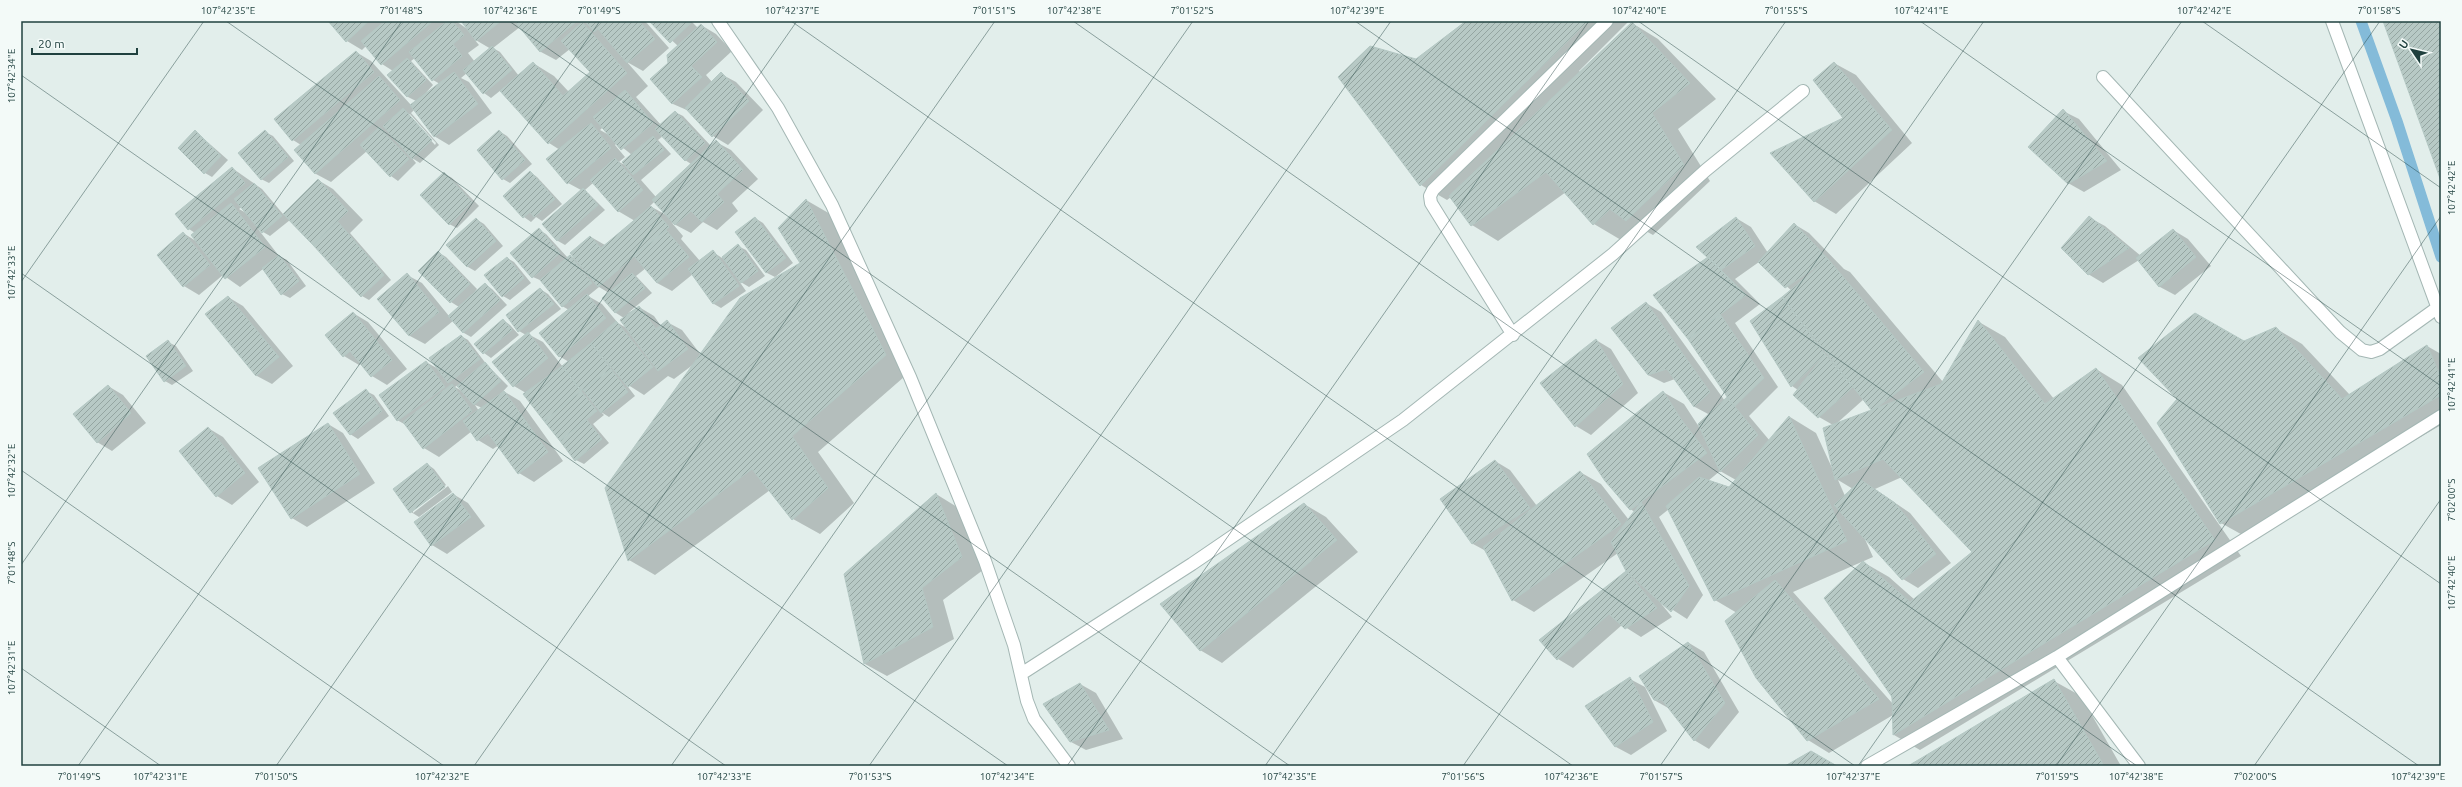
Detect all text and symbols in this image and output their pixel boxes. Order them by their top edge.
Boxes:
text: 107°42'35"E [201,5,256,16]
text: 7°01'48"S [379,5,423,16]
text: 107°42'36"E [483,5,538,16]
text: 7°01'49"S [577,5,621,16]
text: 107°42'37"E [765,5,820,16]
text: 7°01'51"S [972,5,1016,16]
text: 107°42'38"E [1047,5,1102,16]
text: 7°01'52"S [1170,5,1214,16]
text: 107°42'39"E [1330,5,1385,16]
text: 107°42'40"E [1612,5,1667,16]
text: 7°01'55"S [1764,5,1808,16]
text: 107°42'41"E [1894,5,1949,16]
text: 107°42'42"E [2177,5,2232,16]
text: 7°01'58"S [2357,5,2401,16]
scale bar [32,30,137,56]
north arrow [2392,30,2432,70]
text: 20 m [38,37,65,50]
text: U [2397,38,2411,51]
text: 107°42'34"E [6,48,17,103]
text: 107°42'42"E [2446,160,2457,215]
text: 107°42'33"E [6,245,17,300]
text: 107°42'41"E [2446,357,2457,412]
text: 107°42'32"E [6,443,17,498]
text: 7°02'00"S [2446,478,2457,522]
text: 7°01'48"S [6,541,17,585]
text: 107°42'40"E [2446,555,2457,610]
text: 107°42'31"E [6,640,17,695]
text: 7°01'49"S [57,771,101,782]
text: 107°42'31"E [133,771,188,782]
text: 7°01'50"S [254,771,298,782]
text: 107°42'32"E [415,771,470,782]
text: 107°42'33"E [697,771,752,782]
text: 7°01'53"S [848,771,892,782]
text: 107°42'34"E [980,771,1035,782]
text: 107°42'35"E [1262,771,1317,782]
text: 7°01'56"S [1441,771,1485,782]
text: 107°42'36"E [1544,771,1599,782]
text: 7°01'57"S [1639,771,1683,782]
text: 107°42'37"E [1826,771,1881,782]
text: 7°01'59"S [2035,771,2079,782]
text: 107°42'38"E [2109,771,2164,782]
text: 7°02'00"S [2233,771,2277,782]
text: 107°42'39"E [2391,771,2446,782]

